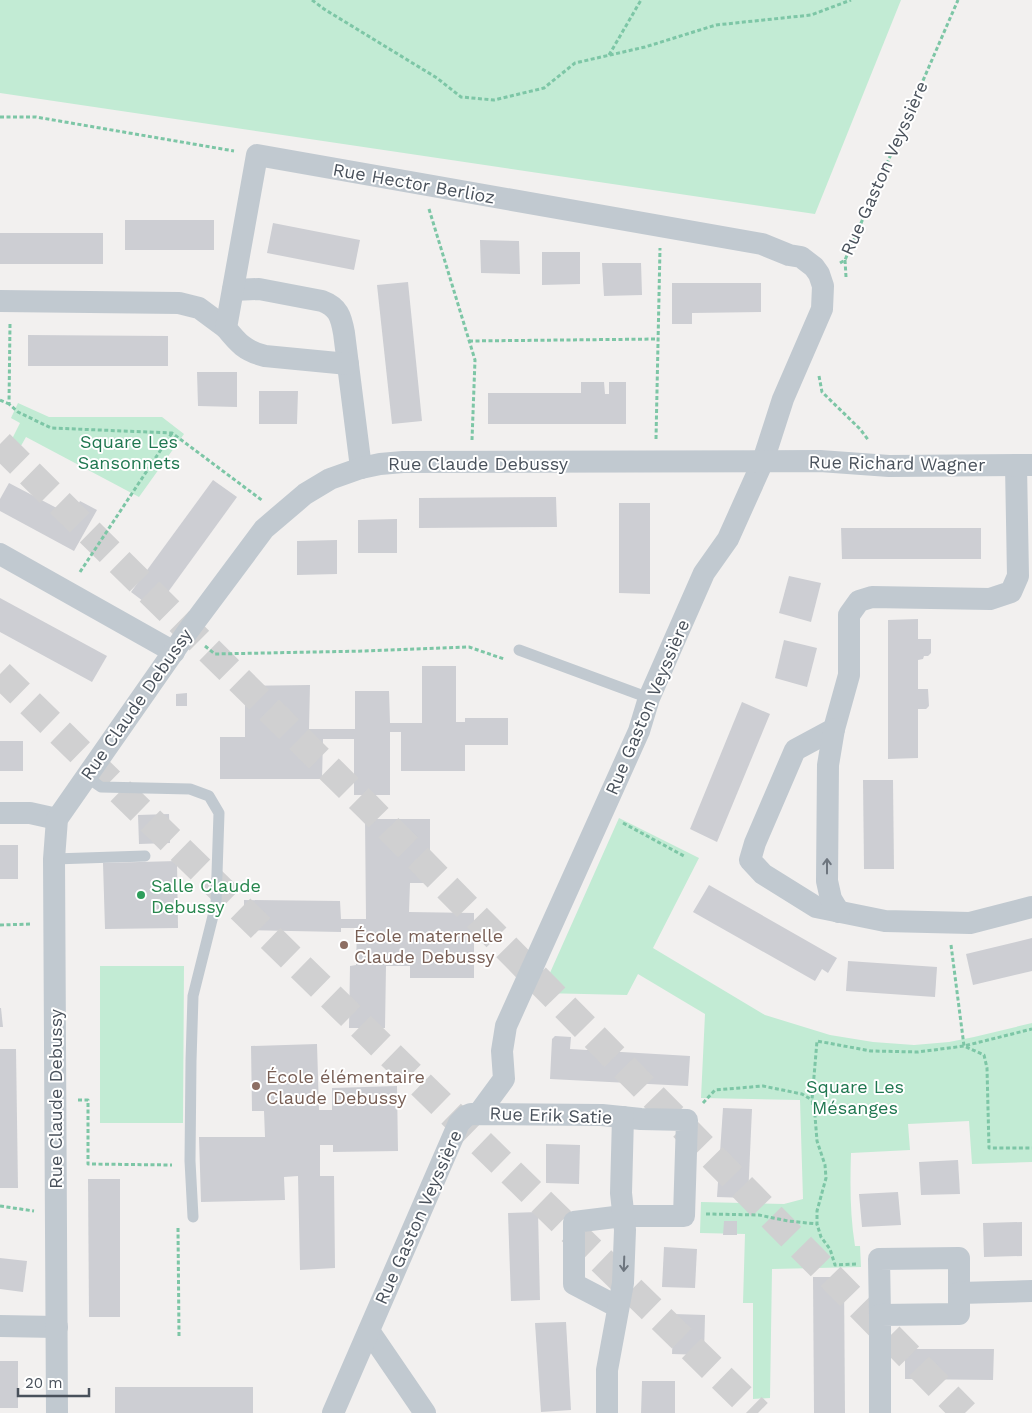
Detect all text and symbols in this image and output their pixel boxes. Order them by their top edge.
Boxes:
street label: Rue Gaston Veyssière [836,78,932,258]
street label: Rue Hector Berlioz [331,158,497,208]
park label: Square Les Sansonnets [78,431,180,473]
street label: Rue Richard Wagner [808,451,986,475]
street label: Rue Claude Debussy [388,453,569,474]
street label: Rue Gaston Veyssière [600,616,694,798]
street label: Rue Claude Debussy [76,624,197,784]
one-way arrow [822,859,832,875]
place label: Salle Claude Debussy [151,875,261,917]
marker: Salle Claude Debussy [135,889,147,901]
place label: École maternelle Claude Debussy [354,925,503,967]
marker: École maternelle Claude Debussy [338,939,350,951]
street label: Rue Claude Debussy [45,1008,66,1189]
place label: École élémentaire Claude Debussy [266,1066,425,1108]
park label: Square Les Mésanges [806,1076,904,1118]
marker: École élémentaire Claude Debussy [250,1080,262,1092]
street label: Rue Erik Satie [489,1102,613,1128]
street label: Rue Gaston Veyssière [370,1127,466,1307]
one-way arrow [619,1256,628,1272]
scale bar [18,1366,89,1398]
text: 20 m [25,1374,63,1392]

